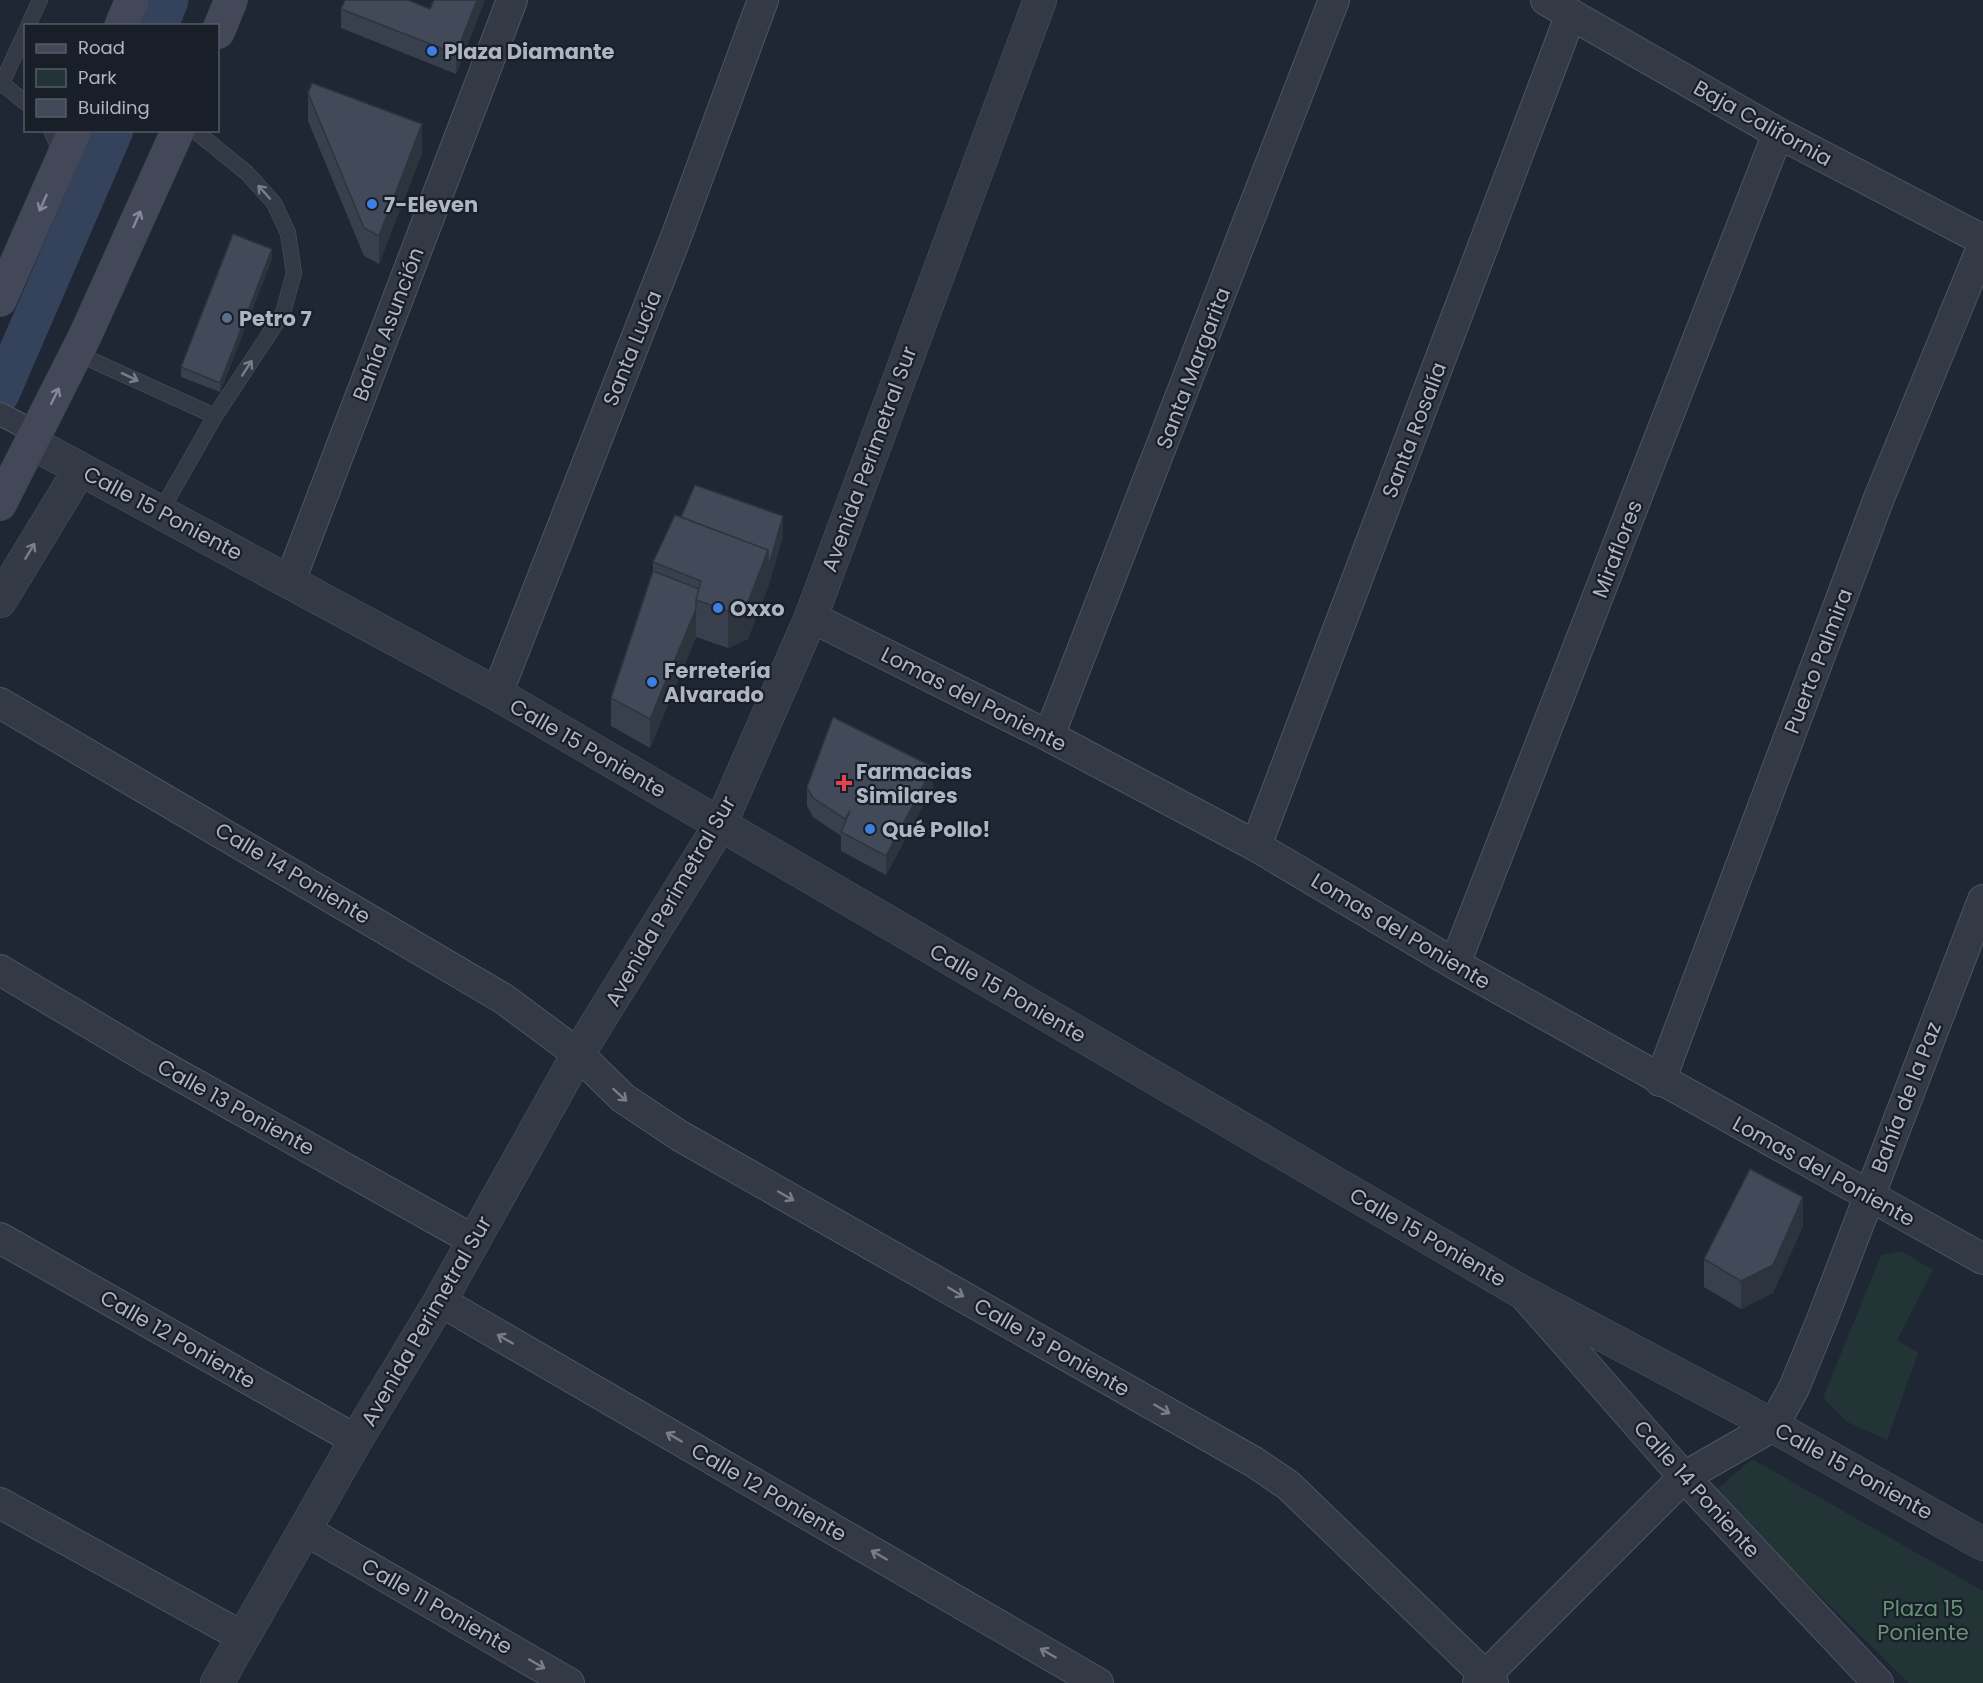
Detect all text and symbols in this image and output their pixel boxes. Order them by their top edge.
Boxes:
legend [24,24,219,132]
text: Road [78,35,125,60]
place label: Plaza Diamante [444,37,615,66]
marker: Plaza Diamante [425,44,439,58]
text: Park [78,65,117,90]
street label: Baja California [1689,73,1837,173]
text: Building [78,95,150,120]
one-way arrow [257,185,271,200]
place label: 7-Eleven [384,190,478,219]
one-way arrow [37,194,49,212]
marker: 7-Eleven [365,197,379,211]
one-way arrow [132,211,144,229]
street label: Bahía Asunción [345,243,431,405]
street label: Santa Margarita [1149,283,1237,453]
street label: Santa Lucía [596,286,668,410]
place label: Petro 7 [239,304,312,333]
marker: Petro 7 [220,311,234,325]
street label: Avenida Perimetral Sur [815,342,923,576]
street label: Santa Rosalía [1375,358,1453,502]
one-way arrow [241,360,253,376]
one-way arrow [120,372,138,384]
one-way arrow [50,388,61,406]
street label: Calle 15 Poniente [78,459,248,567]
street label: Miraflores [1585,496,1649,602]
one-way arrow [25,543,37,560]
street label: Puerto Palmira [1777,584,1859,738]
place label: Oxxo [730,594,785,623]
marker: Oxxo [711,601,725,615]
street label: Lomas del Poniente [876,640,1072,758]
place label: Ferretería Alvarado [664,656,771,709]
marker: Ferretería Alvarado [645,675,659,689]
street label: Calle 15 Poniente [504,691,672,805]
place label: Farmacias Similares [856,757,972,810]
marker: Farmacias Similares [837,776,851,790]
street label: Avenida Perimetral Sur [598,790,742,1011]
street label: Calle 14 Poniente [210,815,376,931]
place label: Qué Pollo! [882,815,991,844]
marker: Qué Pollo! [863,822,877,836]
street label: Lomas del Poniente [1306,866,1496,996]
street label: Calle 15 Poniente [924,936,1092,1050]
street label: Bahía de la Paz [1864,1017,1948,1177]
street label: Calle 13 Poniente [152,1052,320,1162]
one-way arrow [612,1088,627,1102]
street label: Lomas del Poniente [1728,1109,1920,1233]
street label: Calle 15 Poniente [1344,1180,1512,1294]
one-way arrow [777,1190,794,1202]
street label: Avenida Perimetral Sur [354,1210,498,1431]
street label: Calle 12 Poniente [95,1283,261,1395]
one-way arrow [947,1287,964,1299]
street label: Calle 13 Poniente [969,1291,1135,1403]
one-way arrow [497,1333,514,1345]
one-way arrow [1153,1404,1170,1416]
street label: Calle 14 Poniente [1627,1414,1767,1564]
street label: Calle 15 Poniente [1770,1416,1938,1526]
one-way arrow [666,1430,683,1442]
street label: Calle 12 Poniente [686,1436,852,1548]
one-way arrow [871,1549,888,1561]
street label: Calle 11 Poniente [356,1551,518,1661]
park label: Plaza 15 Poniente [1877,1594,1969,1647]
one-way arrow [1040,1647,1057,1659]
one-way arrow [528,1659,545,1671]

